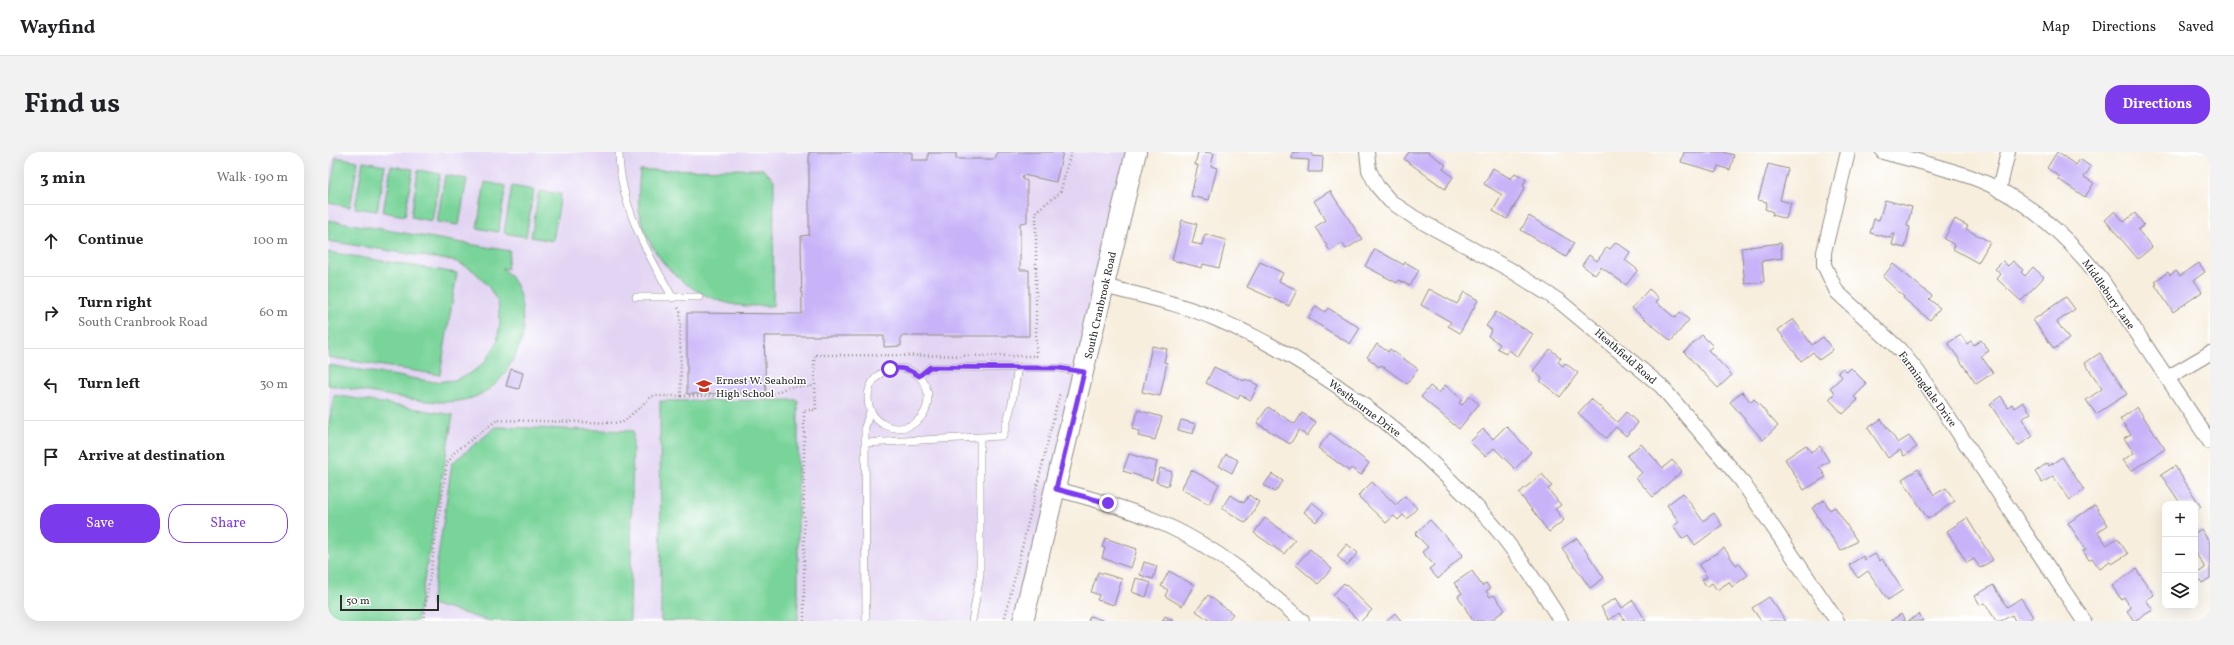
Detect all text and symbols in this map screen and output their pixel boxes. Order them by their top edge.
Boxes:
text: Wayfind [20,15,95,41]
text: Map [2042,18,2070,37]
text: Directions [2092,18,2156,37]
text: Saved [2178,18,2214,37]
text: Find us [24,85,120,124]
button: Directions [2105,85,2210,124]
text: 3 min [40,167,86,190]
text: Walk · 190 m [217,169,288,187]
icon: ahead [40,230,62,252]
text: Continue [78,230,143,251]
text: 100 m [253,232,288,250]
street label: South Cranbrook Road [1082,250,1121,361]
street label: Middlebury Lane [2078,257,2138,333]
text: Turn right [78,293,152,314]
icon: right [40,302,62,324]
text: 60 m [260,304,288,322]
text: South Cranbrook Road [78,314,208,332]
street label: Heathfield Road [1591,326,1659,388]
street label: Farmingdale Drive [1894,349,1959,431]
route start [881,360,899,378]
icon: left [40,374,62,396]
text: Turn left [78,374,140,395]
place label: Ernest W. Seaholm High School [716,374,807,402]
text: 30 m [260,376,288,394]
school or university icon: Ernest W. Seaholm High School [695,377,713,395]
street label: Westbourne Drive [1325,377,1404,442]
icon: arrive [40,446,62,468]
text: Arrive at destination [78,446,225,467]
route end [1099,494,1117,512]
map controls [2162,501,2198,609]
button: + [2162,501,2198,537]
button: Save [40,504,160,543]
button: Share [168,504,288,543]
button: − [2162,537,2198,573]
button: layers [2162,573,2198,609]
scale bar [340,593,439,612]
text: 50 m [346,594,370,609]

